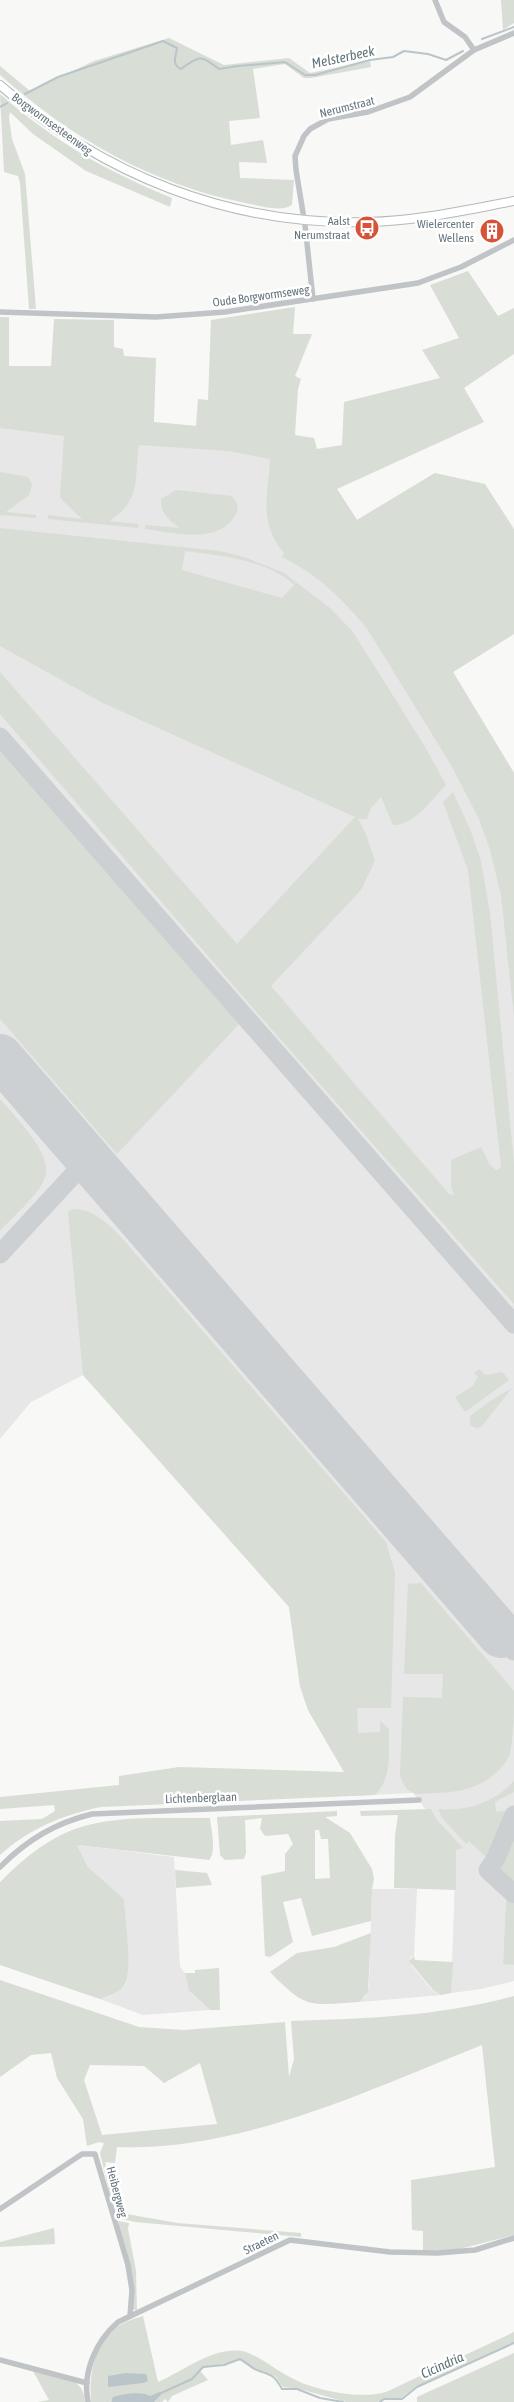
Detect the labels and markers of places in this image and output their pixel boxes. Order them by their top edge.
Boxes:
place label: Aalst Nerumstraat [294,214,351,242]
bus stop icon: Aalst Nerumstraat [354,215,380,241]
place label: Wielercenter Wellens [417,217,474,245]
building icon: Wielercenter Wellens [479,218,505,244]

